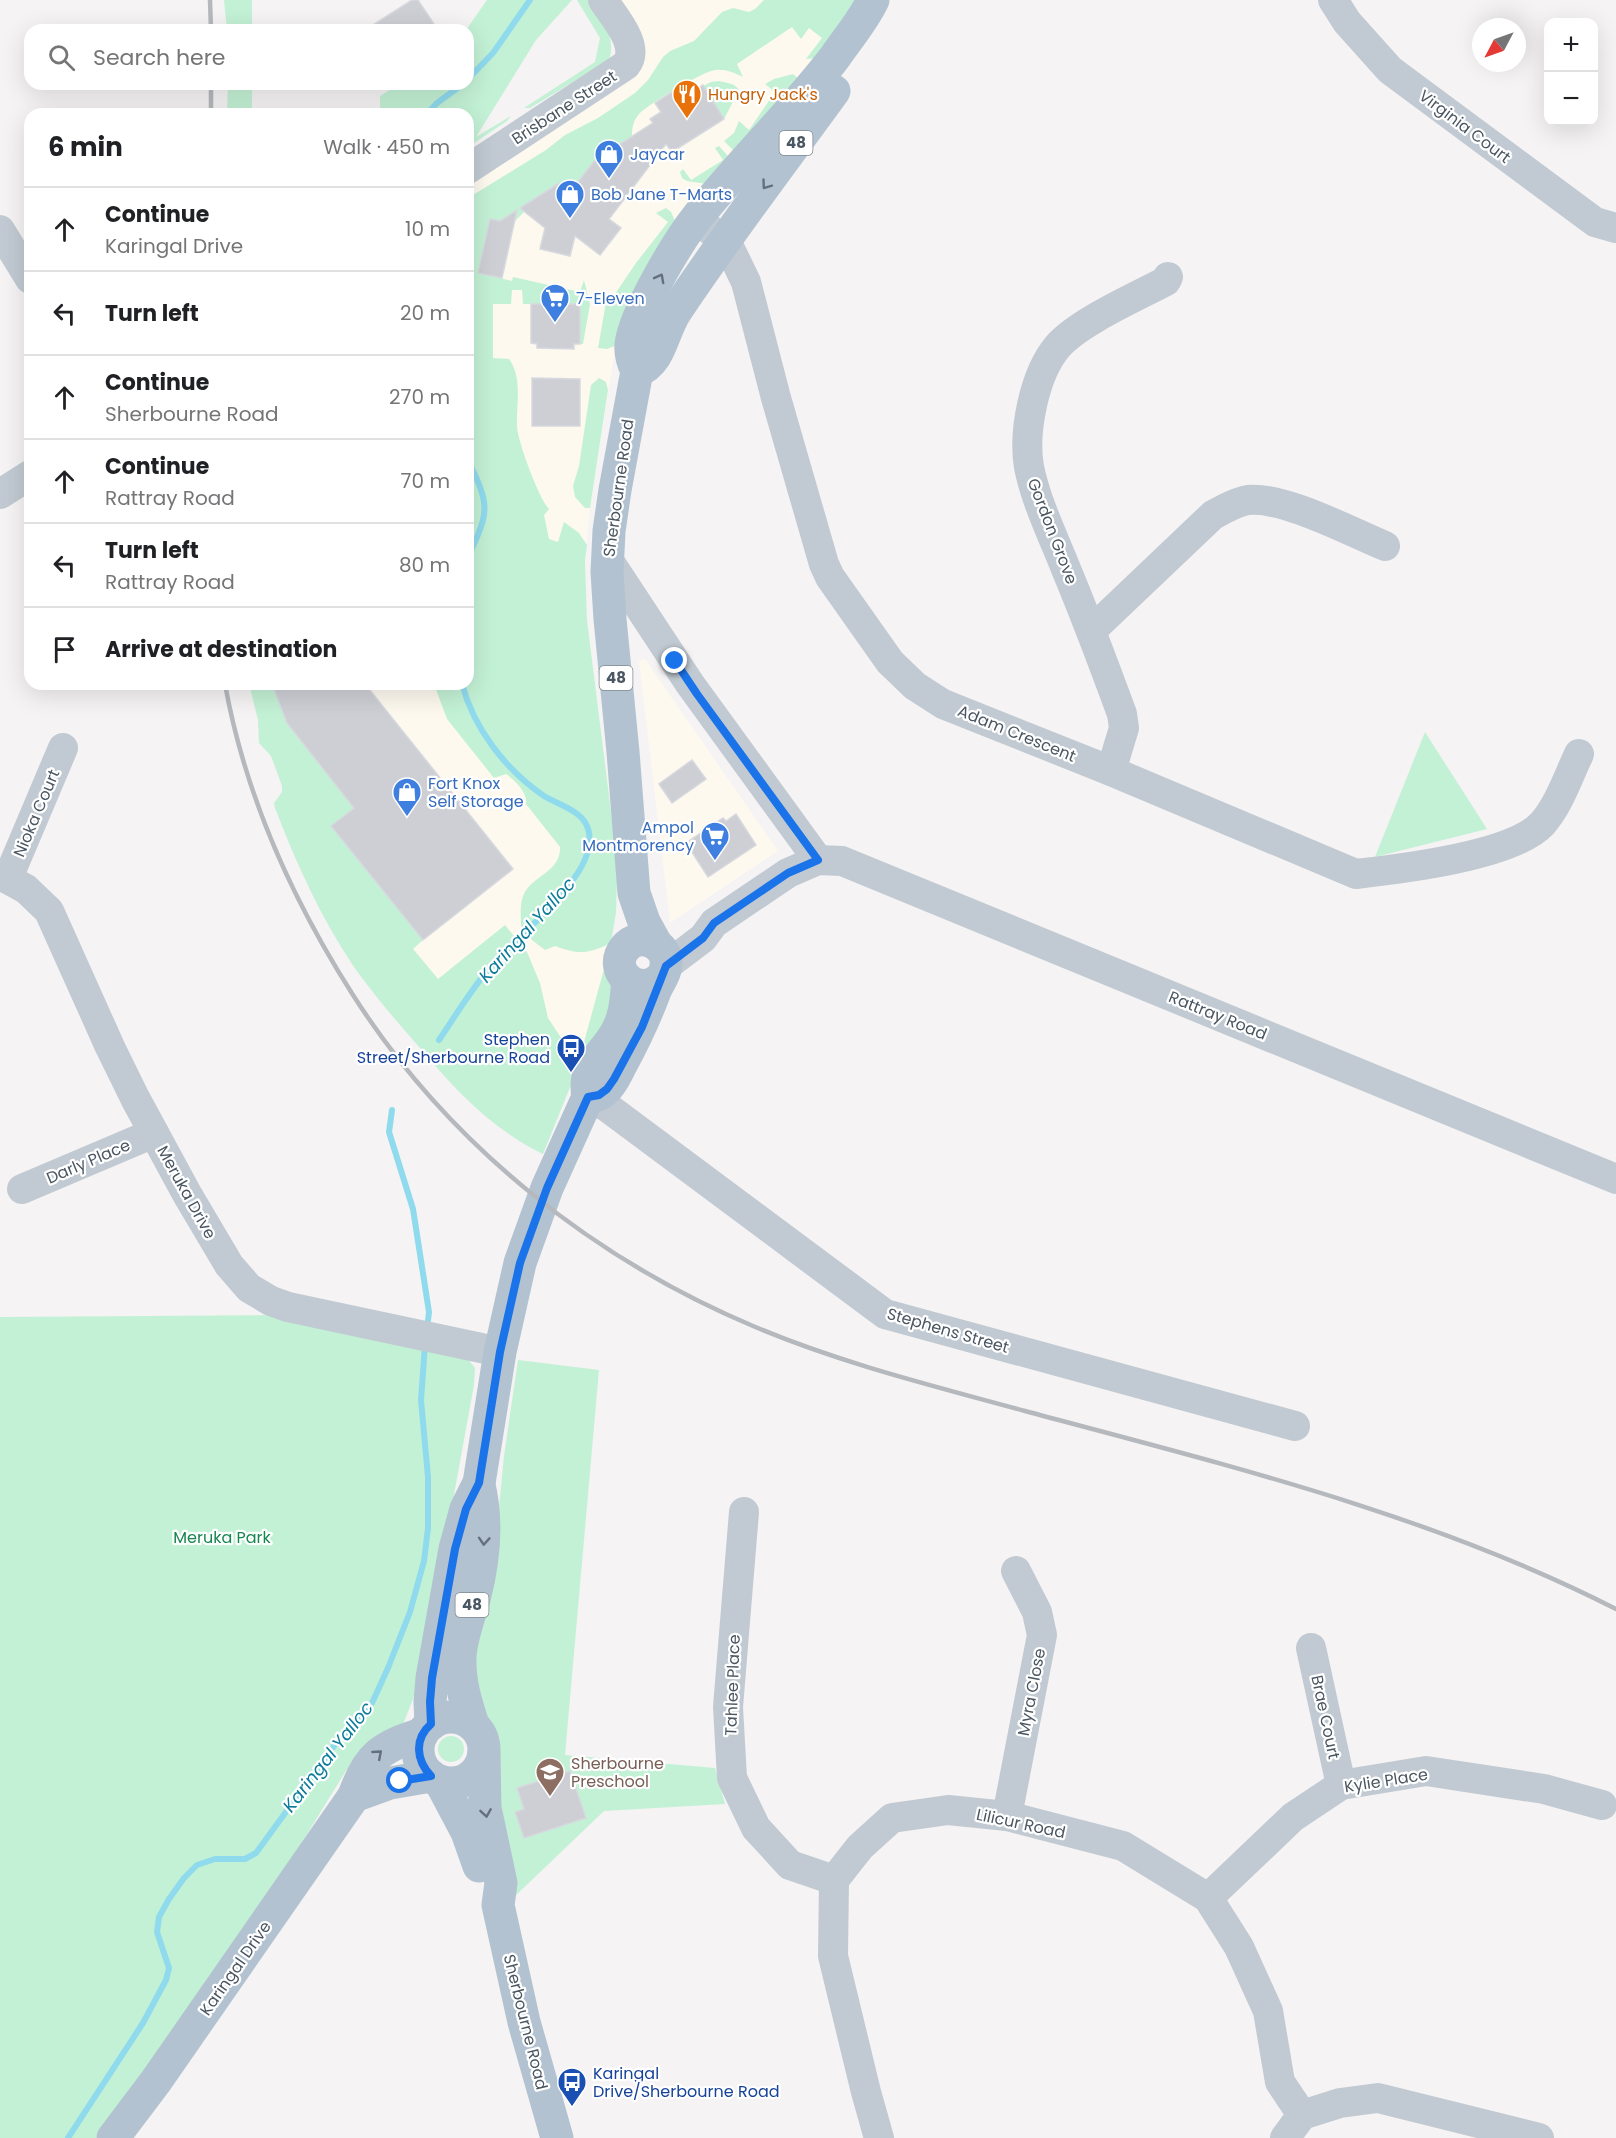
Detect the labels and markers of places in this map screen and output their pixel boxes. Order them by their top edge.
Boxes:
restaurant icon: Hungry Jack's [671,78,703,120]
place label: Hungry Jack's [708,83,818,106]
shop icon: Jaycar [593,138,625,180]
place label: Jaycar [630,143,685,166]
shop icon: Bob Jane T-Marts [554,178,586,220]
place label: Bob Jane T-Marts [591,183,732,206]
supermarket icon: 7-Eleven [539,282,571,324]
place label: 7-Eleven [576,287,645,310]
place label: Fort Knox Self Storage [428,772,524,813]
shop icon: Fort Knox Self Storage [391,776,423,818]
place label: Ampol Montmorency [582,816,694,857]
supermarket icon: Ampol Montmorency [699,820,731,862]
place label: Stephen Street/Sherbourne Road [357,1028,550,1069]
bus stop icon: Stephen Street/Sherbourne Road [555,1032,587,1074]
place label: Sherbourne Preschool [571,1752,664,1793]
school or university icon: Sherbourne Preschool [534,1756,566,1798]
place label: Karingal Drive/Sherbourne Road [593,2062,780,2103]
bus stop icon: Karingal Drive/Sherbourne Road [556,2066,588,2108]

